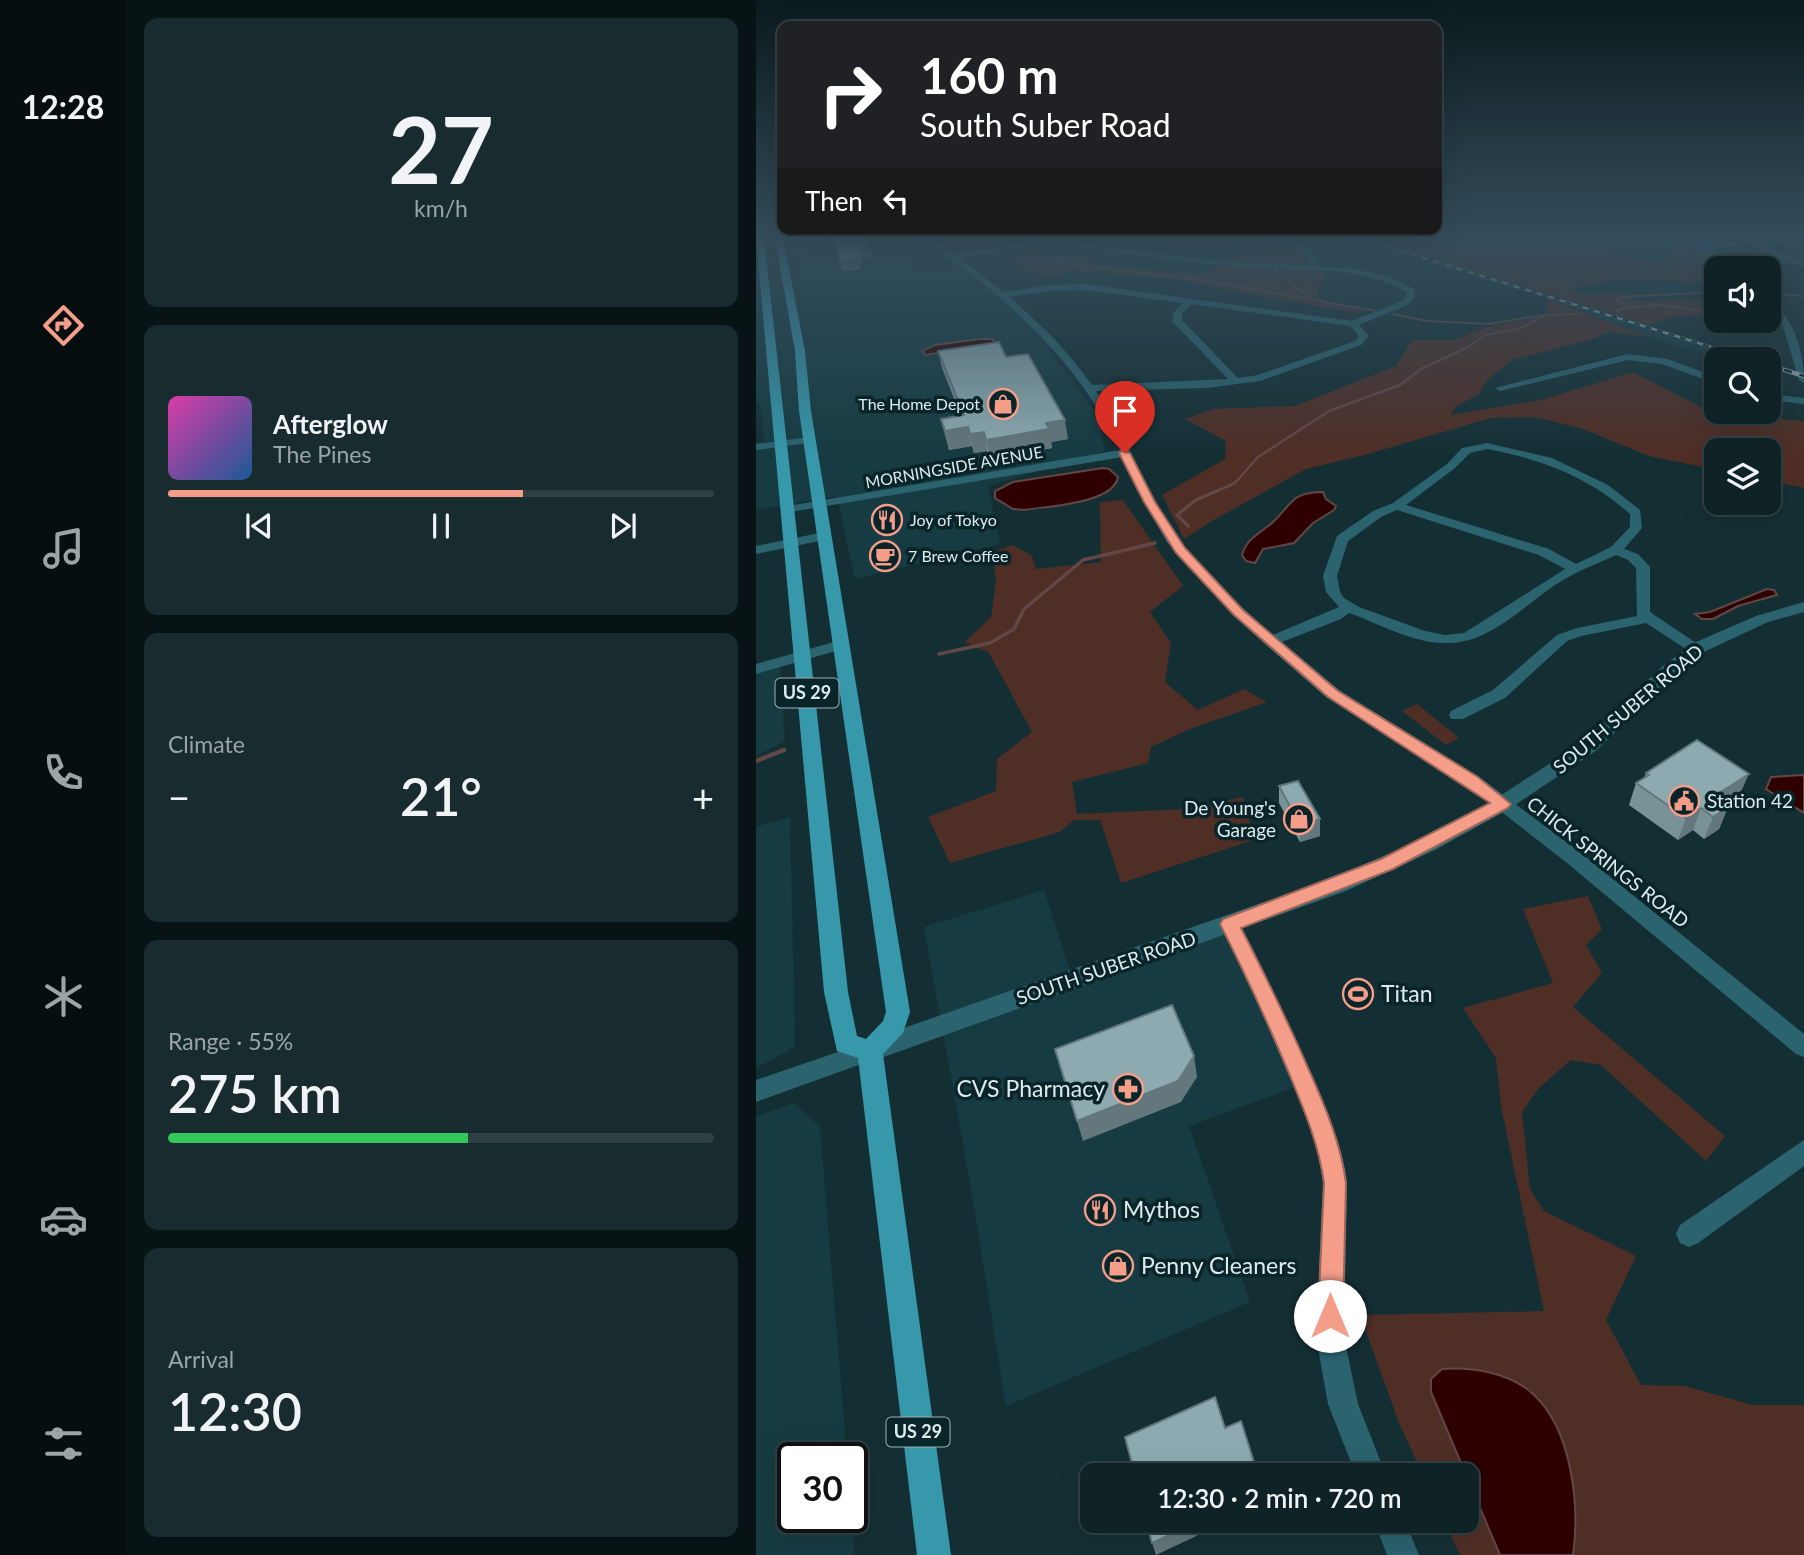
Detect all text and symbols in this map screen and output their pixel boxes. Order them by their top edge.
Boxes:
text: 160 m [920,46,1058,104]
icon: right [805,49,896,140]
text: 12:28 [22,87,104,126]
text: 27 [388,94,494,203]
text: South Suber Road [920,105,1171,144]
icon: left [877,182,915,220]
text: Then [805,185,863,217]
text: km/h [414,194,468,222]
map controls [1704,256,1781,515]
button: sound [1704,256,1781,333]
icon: directions [39,301,88,350]
button: search [1704,347,1781,424]
pin [1095,381,1155,453]
shop icon: The Home Depot [986,387,1020,421]
icon: arrive [1106,392,1144,430]
place label: The Home Depot [858,394,980,413]
text: Afterglow [273,408,388,440]
button: layers [1704,438,1781,515]
text: The Pines [273,440,371,468]
street label: MORNINGSIDE AVENUE [864,442,1044,491]
restaurant icon: Joy of Tokyo [870,503,904,537]
icon: previous [240,507,278,545]
icon: pause [422,507,460,545]
icon: next [604,507,642,545]
place label: Joy of Tokyo [910,510,997,529]
icon: music [39,524,88,573]
cafe icon: 7 Brew Coffee [868,539,902,573]
place label: 7 Brew Coffee [908,546,1008,565]
street label: SOUTH SUBER ROAD [1548,639,1707,778]
road number: US 29 [776,678,838,708]
text: Climate [168,730,245,758]
icon: phone [39,748,88,797]
text: 21° [400,765,482,827]
text: − [168,774,190,820]
text: + [692,774,714,820]
public building icon: Station 42 [1667,784,1701,818]
place label: Station 42 [1707,789,1793,812]
street label: CHICK SPRINGS ROAD [1523,791,1694,932]
place label: De Young's Garage [1184,796,1276,841]
shop icon: De Young's Garage [1282,802,1316,836]
street label: SOUTH SUBER ROAD [1013,926,1199,1009]
icon: climate [39,972,88,1021]
sports icon: Titan [1341,977,1375,1011]
place label: Titan [1381,979,1433,1007]
text: Range · 55% [168,1027,293,1055]
text: 275 km [168,1062,342,1124]
pharmacy icon: CVS Pharmacy [1111,1072,1145,1106]
place label: CVS Pharmacy [956,1074,1105,1102]
restaurant icon: Mythos [1083,1193,1117,1227]
icon: car [39,1195,88,1244]
place label: Mythos [1123,1195,1200,1223]
shop icon: Penny Cleaners [1101,1249,1135,1283]
place label: Penny Cleaners [1141,1251,1297,1279]
position arrow [1293,1279,1367,1353]
text: Arrival [168,1345,234,1373]
text: 12:30 [168,1380,302,1442]
road number: US 29 [886,1418,950,1447]
icon: filters [39,1419,88,1468]
speed limit sign: 30 [777,1442,868,1533]
text: 12:30 · 2 min · 720 m [1157,1482,1402,1514]

